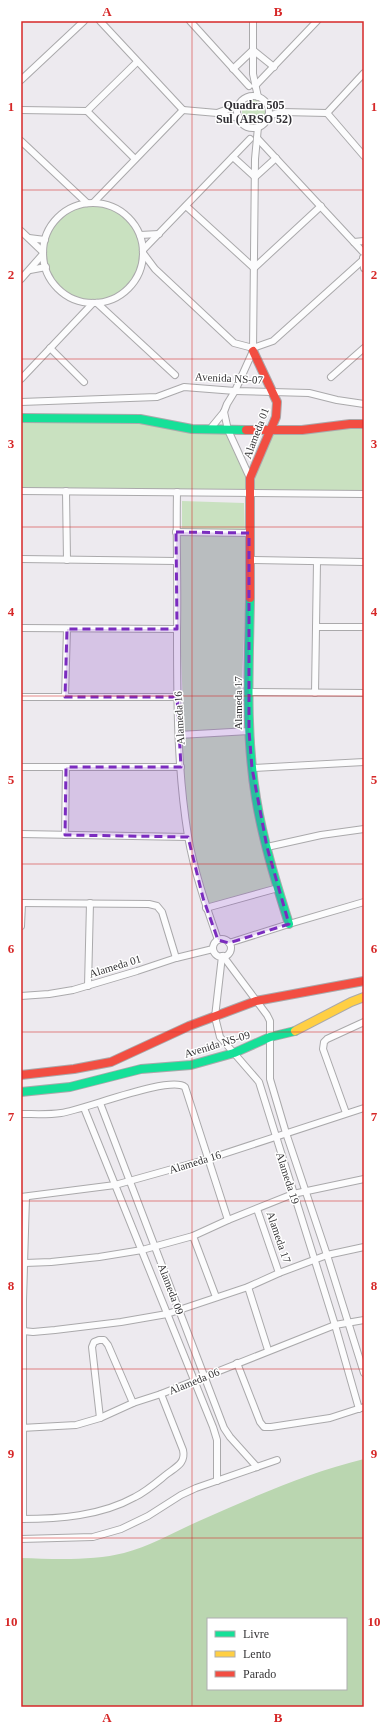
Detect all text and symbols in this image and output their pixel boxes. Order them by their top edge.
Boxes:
text: A [102,4,112,19]
text: B [274,4,283,19]
district label: Quadra 505 Sul (ARSO 52) [216,98,292,126]
text: 1 [8,99,14,114]
text: 1 [371,99,377,114]
text: 2 [8,267,14,282]
text: 2 [371,267,377,282]
street label: Avenida NS-07 [195,370,264,386]
street label: Alameda 01 [241,406,271,460]
text: 3 [8,436,15,451]
text: 3 [371,436,378,451]
text: 4 [8,604,15,619]
text: 4 [371,604,378,619]
street label: Alameda 17 [232,676,244,730]
street label: Alameda 16 [172,690,186,745]
text: 5 [8,772,15,787]
text: 5 [371,772,378,787]
text: 6 [8,941,15,956]
text: 6 [371,941,378,956]
street label: Alameda 01 [88,952,142,980]
street label: Avenida NS-09 [183,1028,252,1060]
text: 7 [8,1109,15,1124]
text: 7 [371,1109,378,1124]
street label: Alameda 16 [168,1148,223,1176]
street label: Alameda 19 [274,1151,302,1206]
street label: Alameda 17 [265,1210,294,1265]
street label: Alameda 09 [156,1262,186,1317]
text: 8 [8,1278,15,1293]
text: 8 [371,1278,378,1293]
street label: Alameda 06 [167,1365,221,1397]
text: 9 [8,1446,15,1461]
text: 9 [371,1446,378,1461]
text: 10 [5,1614,18,1629]
text: 10 [368,1614,381,1629]
legend [207,1618,347,1690]
text: Livre [243,1627,269,1641]
text: Lento [243,1647,271,1661]
text: Parado [243,1667,276,1681]
text: A [102,1710,112,1725]
text: B [274,1710,283,1725]

